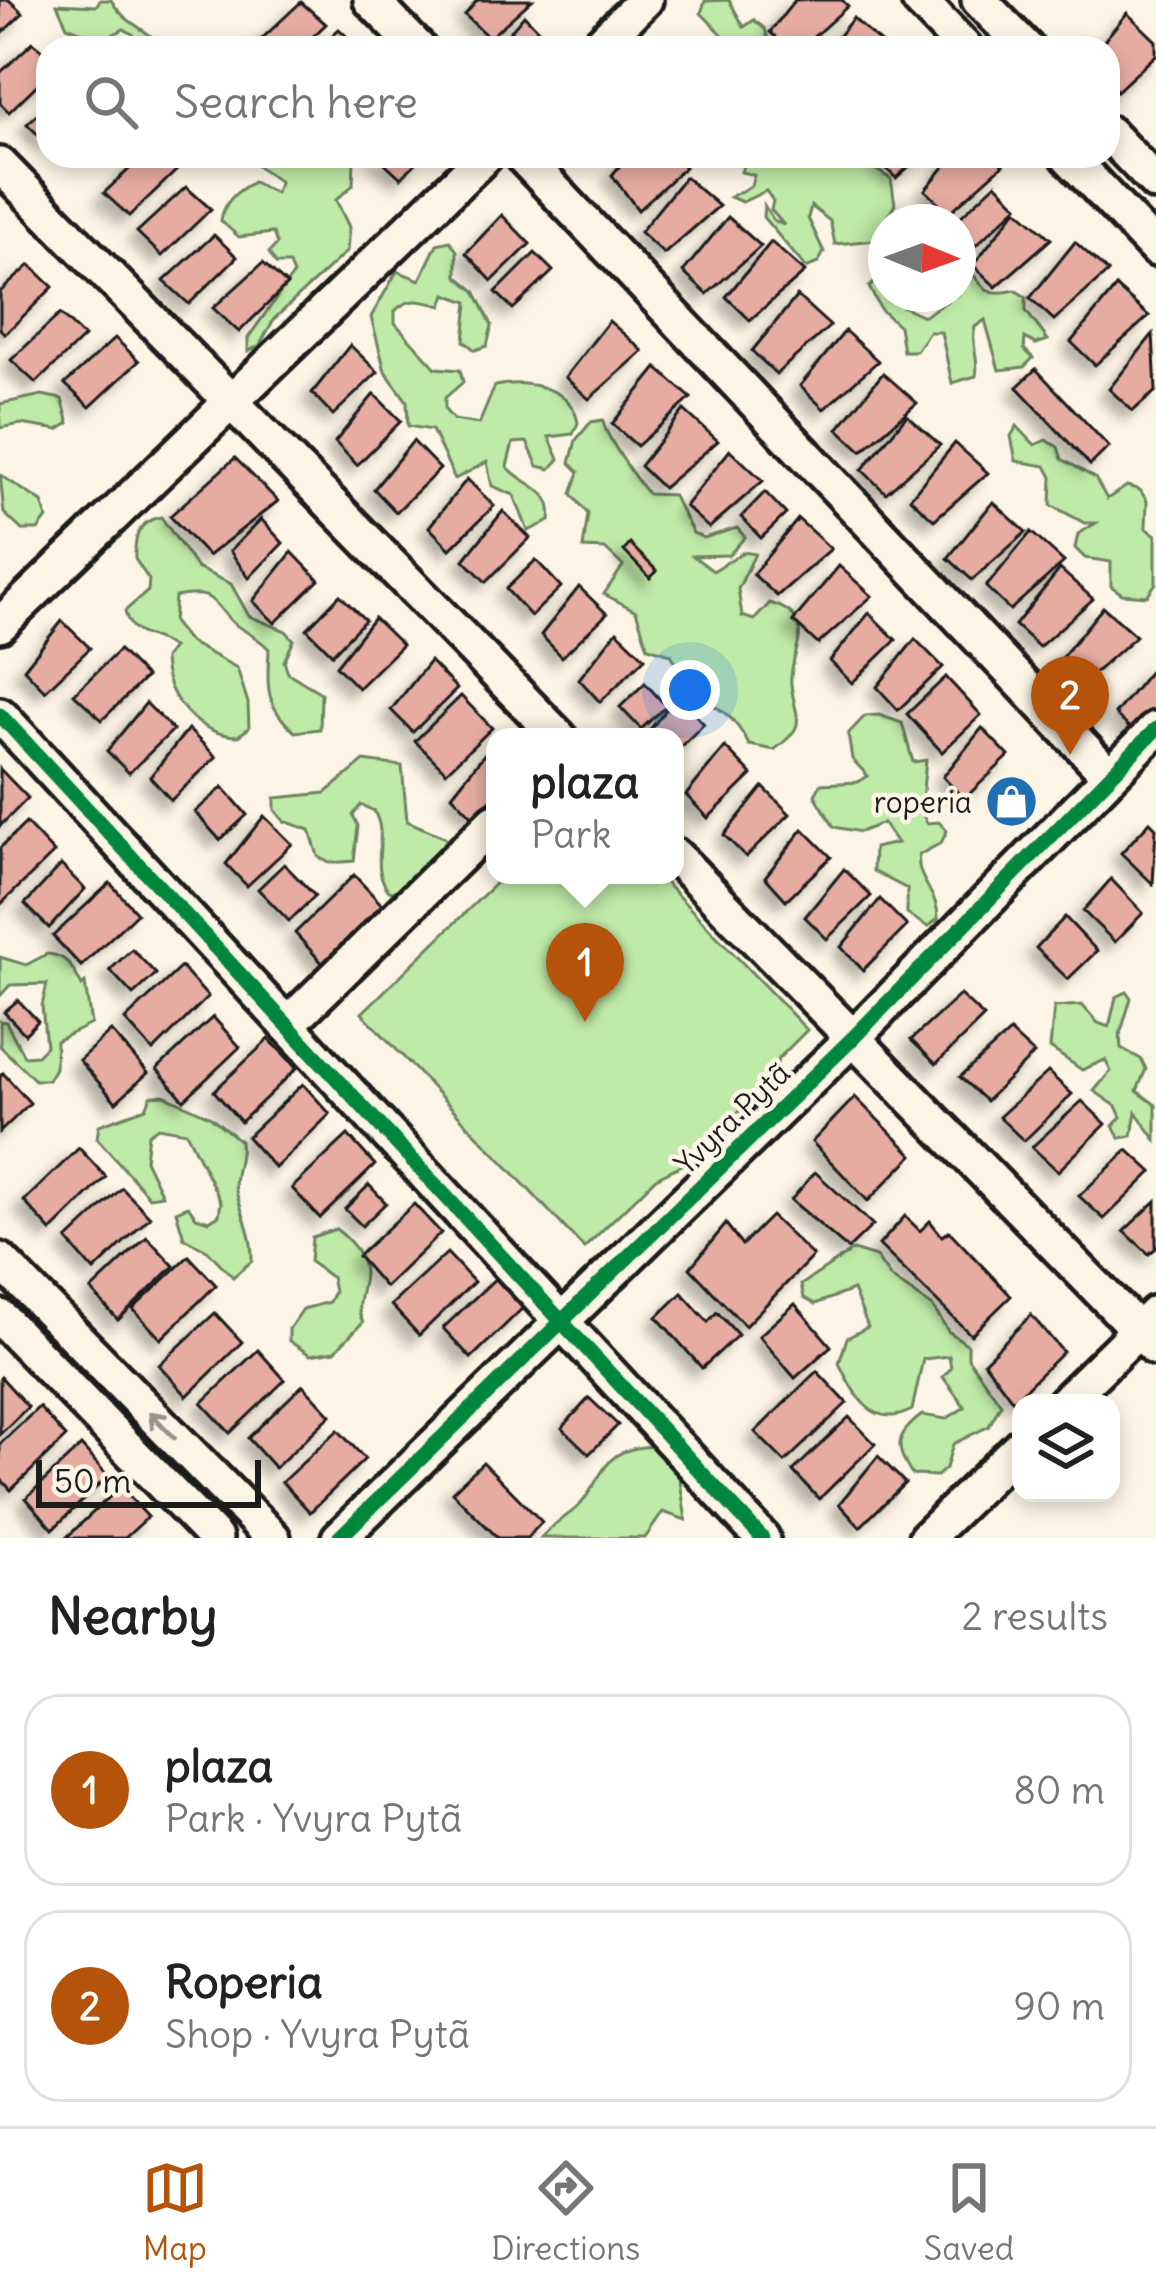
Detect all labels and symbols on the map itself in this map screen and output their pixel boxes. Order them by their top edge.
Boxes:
north arrow [868,204,976,312]
pin: 2 [1031,656,1109,755]
your location [660,660,720,720]
shop icon: roperia [983,774,1039,830]
place label: roperia [874,783,972,821]
pin: 1 [546,923,624,1022]
street label: Yvyra Pytã [666,1054,798,1182]
one-way arrow [148,1411,176,1440]
scale bar [36,1454,261,1507]

